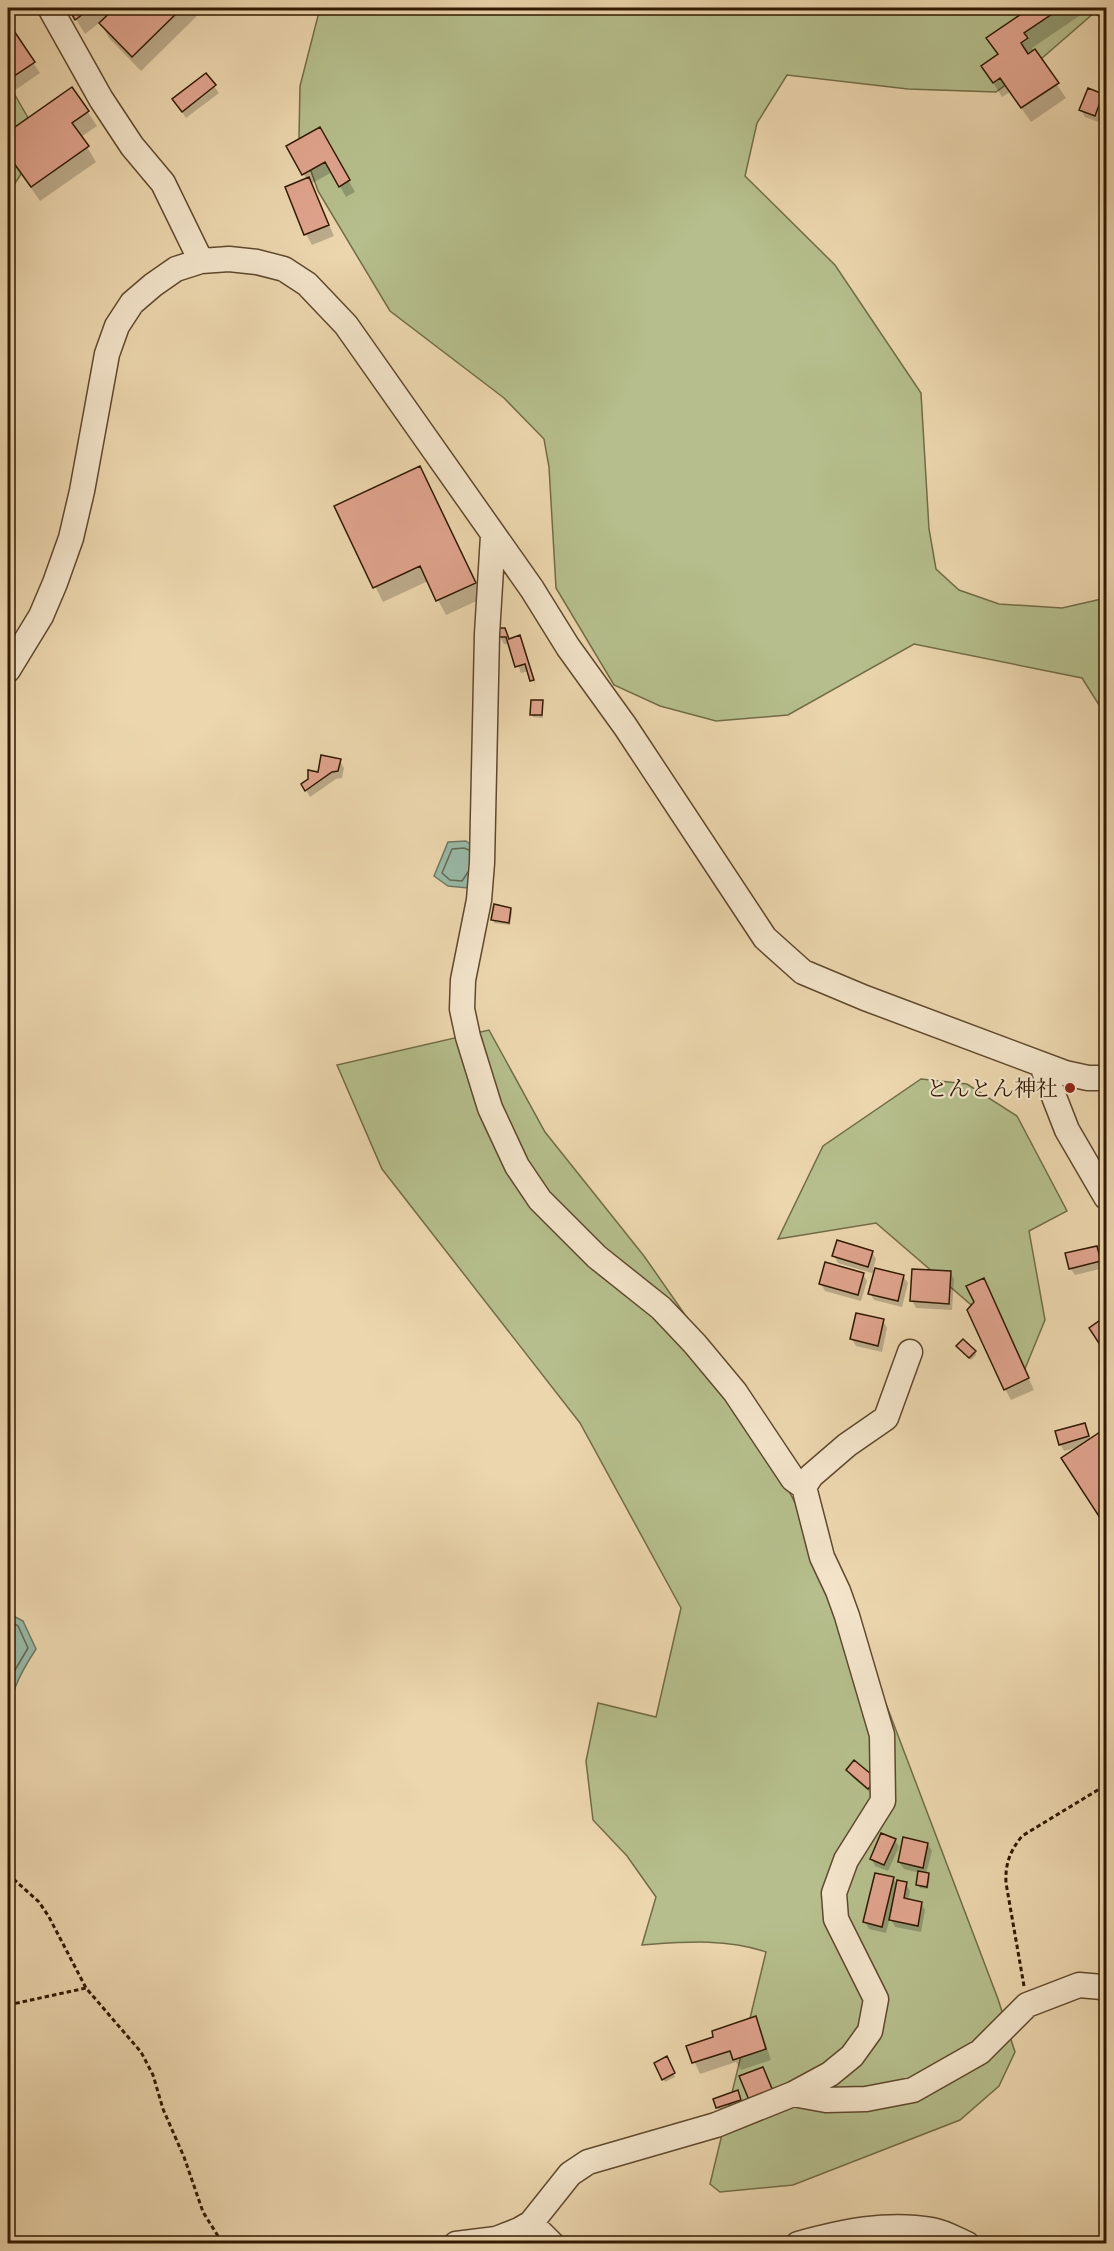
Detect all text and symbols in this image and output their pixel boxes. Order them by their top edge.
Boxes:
place label: とんとん神社 [926,1075,1058,1107]
marker: とんとん神社 [1063,1081,1077,1095]

